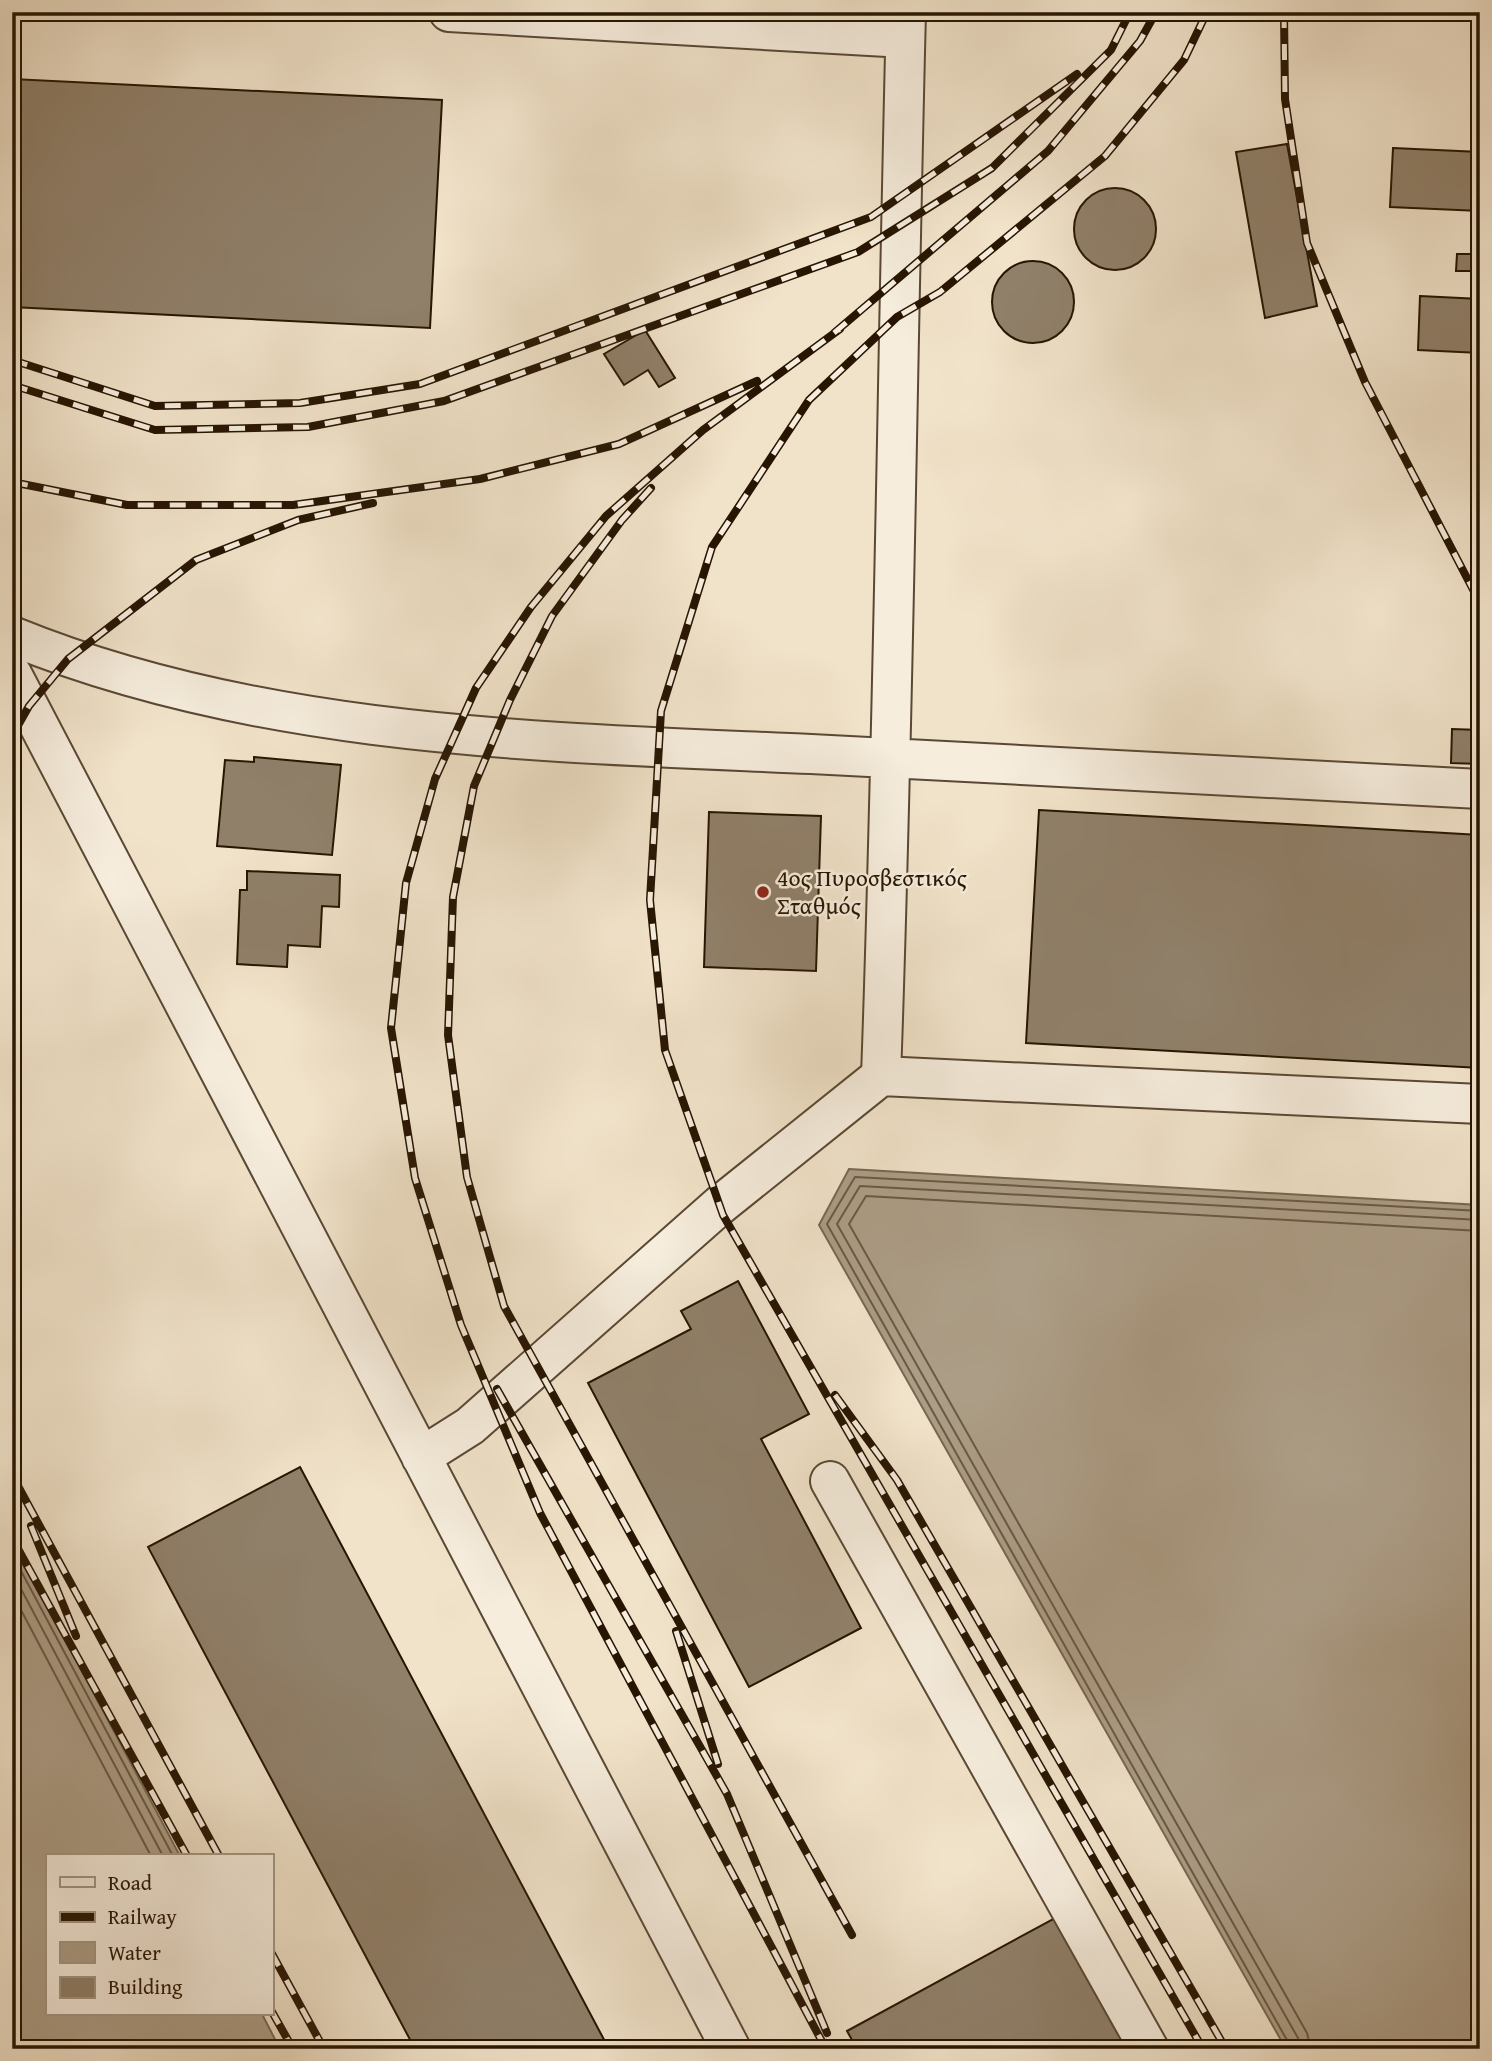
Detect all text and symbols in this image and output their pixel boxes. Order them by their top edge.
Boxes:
place label: 4ος Πυροσβεστικός Σταθμός [777,860,967,923]
marker: 4ος Πυροσβεστικός Σταθμός [755,884,771,900]
legend [46,1854,273,2016]
text: Road [108,1867,153,1898]
text: Railway [108,1901,177,1932]
text: Water [108,1937,161,1968]
text: Building [108,1971,183,2002]

